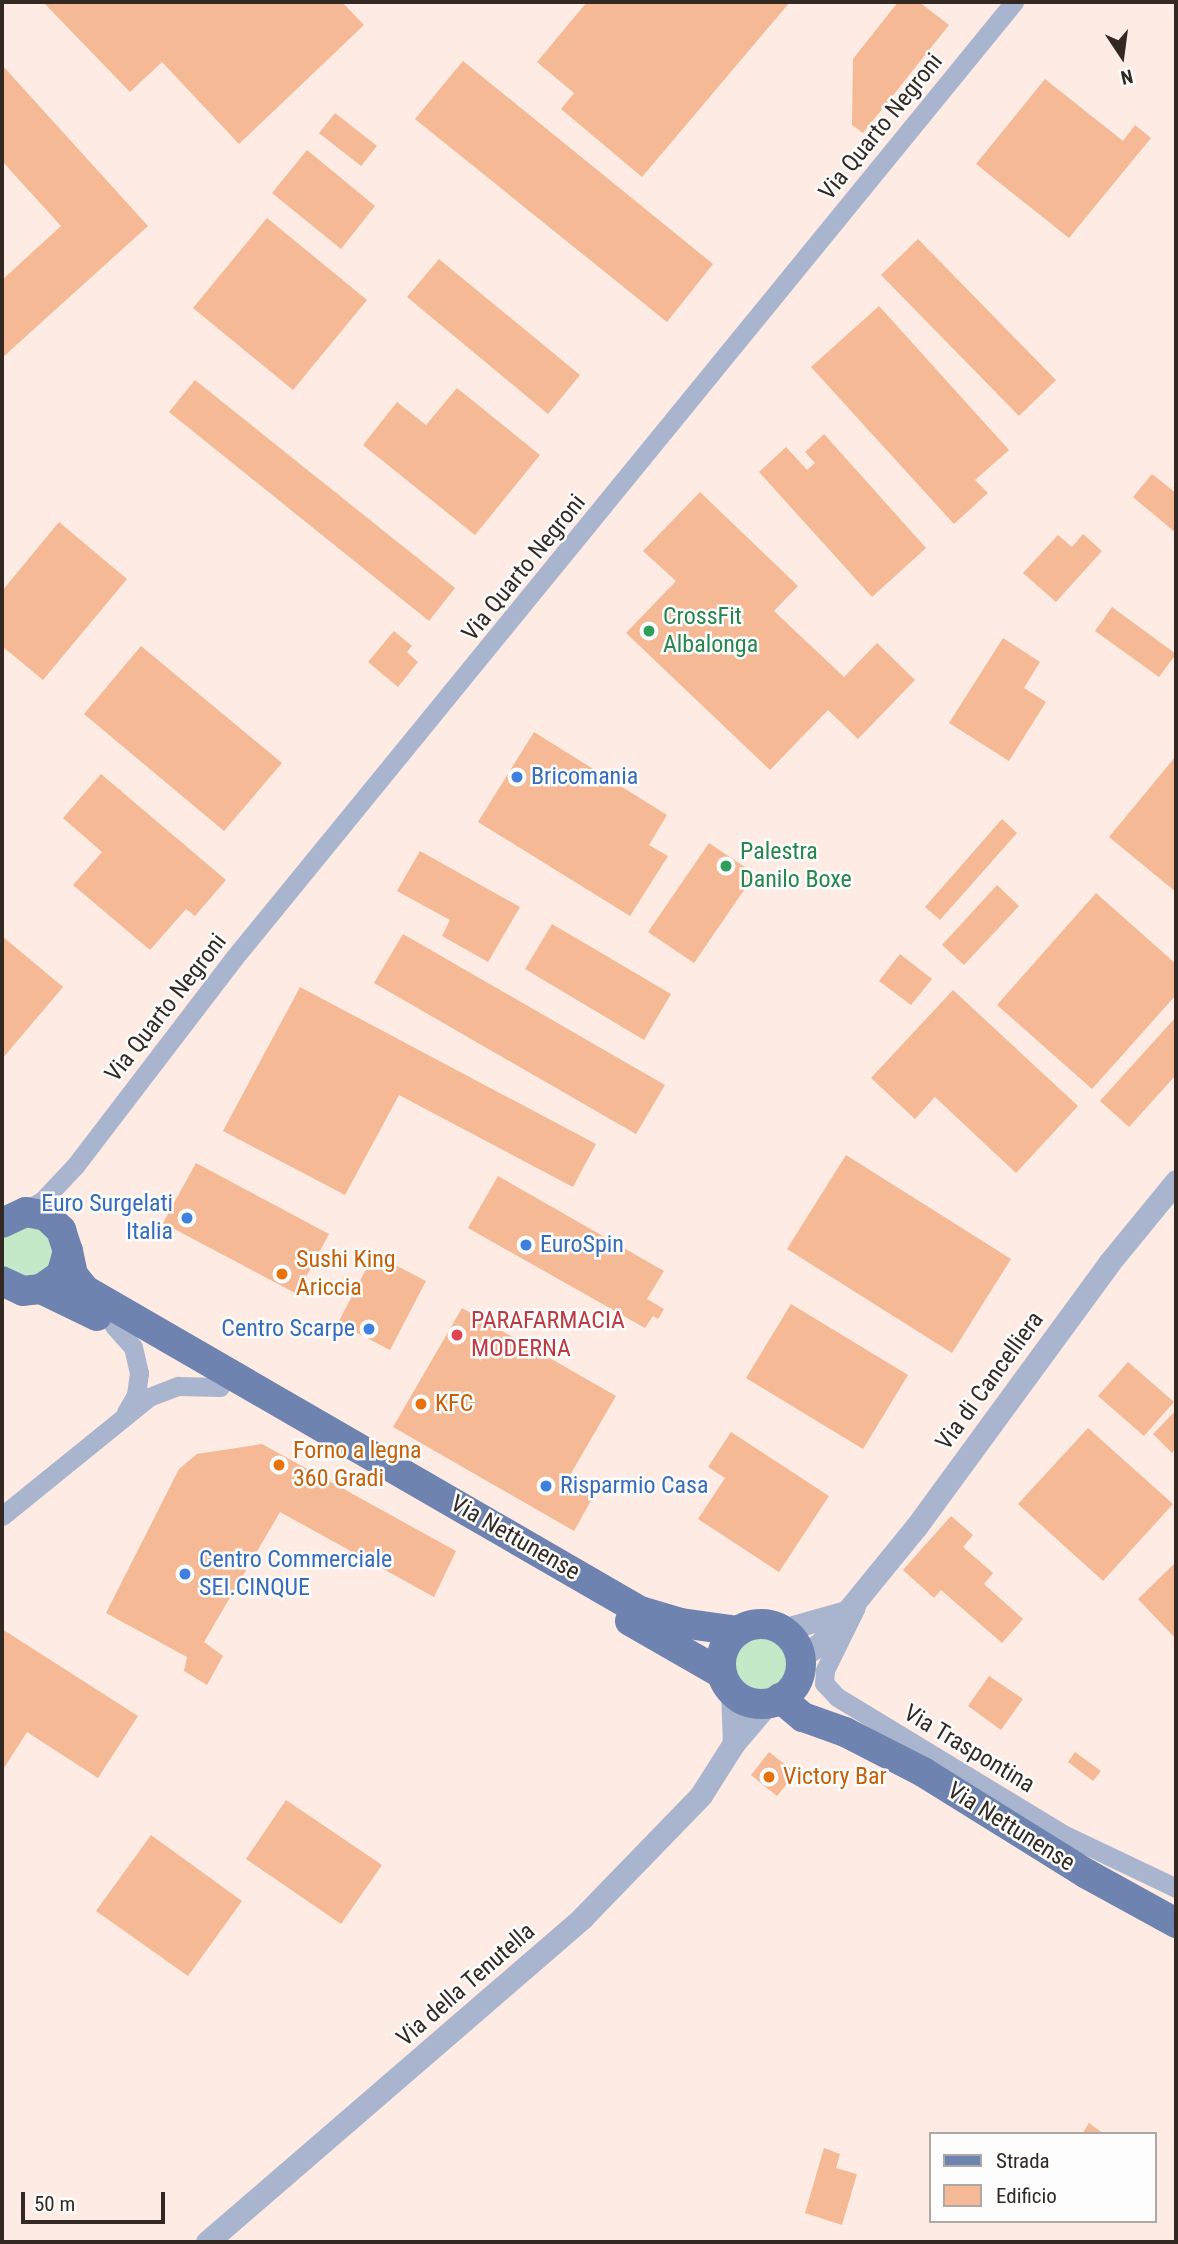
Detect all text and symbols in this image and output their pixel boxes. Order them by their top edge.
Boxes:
north arrow [1087,21,1157,91]
street label: Via Quarto Negroni [813,48,949,206]
text: N [1119,64,1135,89]
street label: Via Quarto Negroni [456,489,592,647]
place label: CrossFit Albalonga [663,603,758,659]
marker: CrossFit Albalonga [641,623,657,639]
place label: Bricomania [531,763,638,791]
marker: Bricomania [509,769,525,785]
place label: Palestra Danilo Boxe [740,838,852,894]
marker: Palestra Danilo Boxe [718,858,734,874]
street label: Via Quarto Negroni [99,928,233,1088]
place label: Euro Surgelati Italia [41,1190,173,1246]
marker: Euro Surgelati Italia [179,1210,195,1226]
place label: EuroSpin [540,1231,624,1259]
marker: EuroSpin [518,1237,534,1253]
place label: Sushi King Ariccia [296,1246,396,1302]
marker: Sushi King Ariccia [274,1266,290,1282]
street label: Via di Cancelliera [930,1306,1050,1456]
place label: PARAFARMACIA MODERNA [471,1307,625,1363]
place label: Centro Scarpe [221,1315,355,1343]
marker: Centro Scarpe [361,1321,377,1337]
marker: PARAFARMACIA MODERNA [449,1327,465,1343]
place label: KFC [435,1390,473,1418]
marker: KFC [413,1396,429,1412]
place label: Forno a legna 360 Gradi [293,1437,422,1493]
marker: Forno a legna 360 Gradi [271,1457,287,1473]
place label: Risparmio Casa [560,1472,709,1500]
marker: Risparmio Casa [538,1478,554,1494]
street label: Via Nettunense [445,1489,585,1587]
place label: Centro Commerciale SEI.CINQUE [199,1546,392,1602]
marker: Centro Commerciale SEI.CINQUE [177,1566,193,1582]
street label: Via Traspontina [898,1699,1040,1799]
place label: Victory Bar [783,1763,887,1791]
marker: Victory Bar [761,1769,777,1785]
street label: Via Nettunense [942,1776,1080,1878]
street label: Via della Tenutella [391,1917,541,2053]
legend [930,2132,1157,2223]
text: Strada [996,2149,1050,2173]
scale bar [24,2178,168,2222]
text: Edificio [996,2184,1057,2208]
text: 50 m [34,2192,75,2216]

